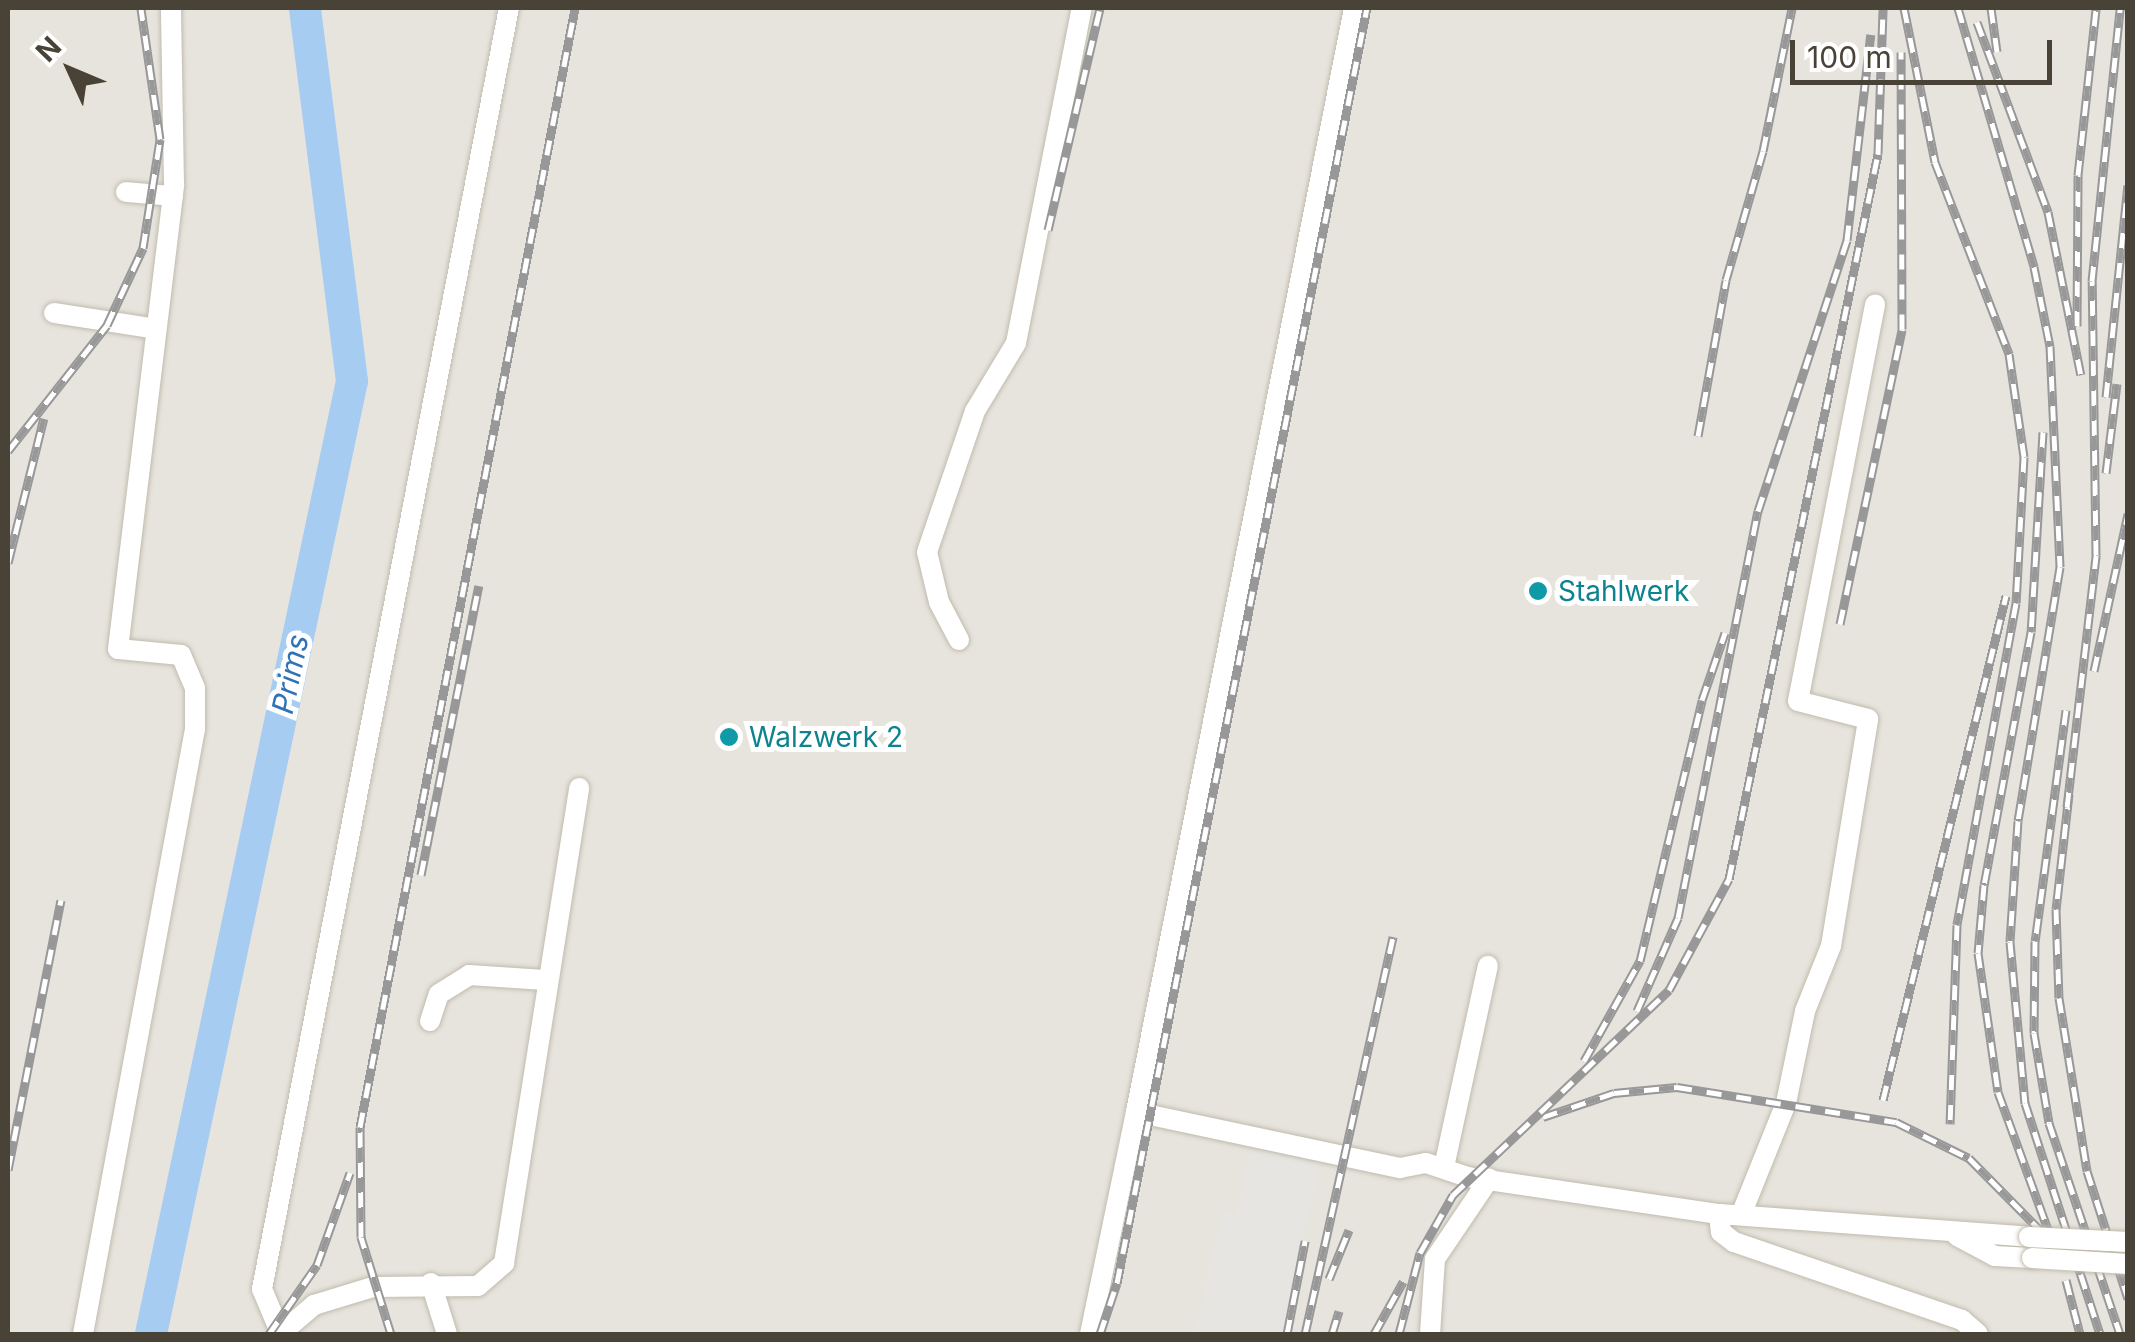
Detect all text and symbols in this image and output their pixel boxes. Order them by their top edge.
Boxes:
north arrow [20,20,120,120]
scale bar [1795,20,2058,82]
text: N [29,30,68,69]
text: 100 m [1807,39,1892,75]
place label: Stahlwerk [1558,574,1689,608]
marker: Stahlwerk [1527,580,1549,602]
water label: Prims [264,631,316,717]
place label: Walzwerk 2 [749,720,903,754]
marker: Walzwerk 2 [718,726,740,748]

